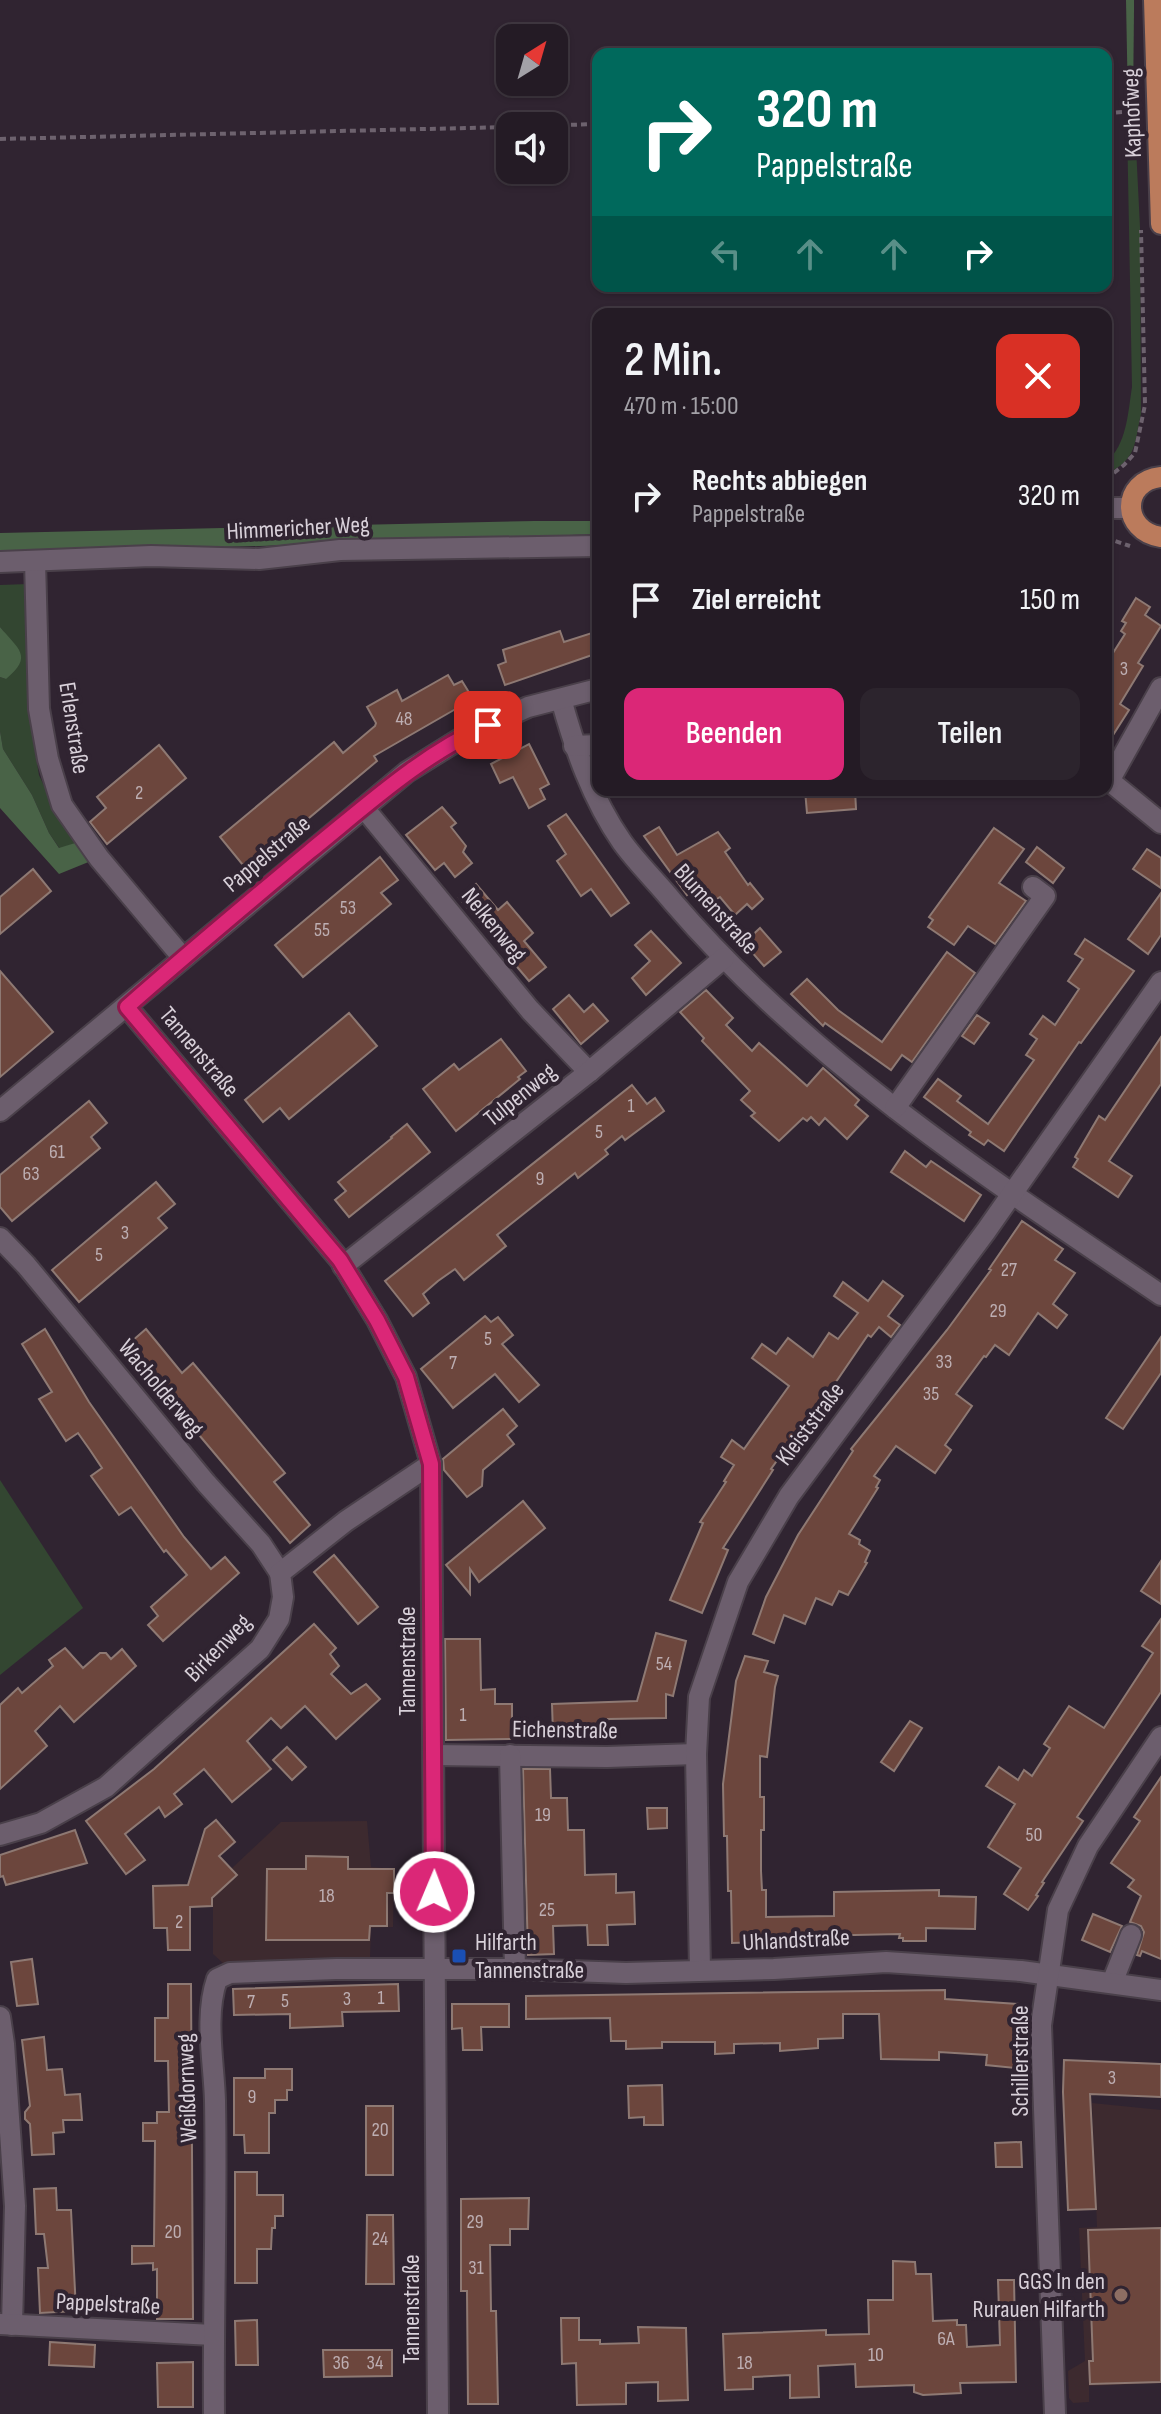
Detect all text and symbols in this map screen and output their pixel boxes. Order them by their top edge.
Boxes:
north arrow [496,24,568,96]
map controls [496,24,568,184]
street label: Kaphofweg [1116,68,1148,158]
text: 320 m [756,77,878,144]
icon: right [624,80,728,184]
button: sound [496,112,568,184]
text: Pappelstraße [756,145,913,188]
icon: left [704,232,748,276]
icon: ahead [788,232,832,276]
icon: ahead [872,232,916,276]
icon: right [956,232,1000,276]
text: 2 Min. [624,332,722,389]
button: close [996,334,1080,418]
text: 470 m · 15:00 [624,391,738,422]
text: Rechts abbiegen [692,463,867,499]
icon: right [624,474,668,518]
text: 320 m [1018,478,1080,514]
text: Pappelstraße [692,499,805,530]
street label: Himmericher Weg [226,510,370,546]
icon: arrive [624,578,668,622]
text: Ziel erreicht [692,582,821,618]
text: 150 m [1020,582,1080,618]
house number: 3 [1120,657,1128,681]
street label: Erlenstraße [52,680,96,776]
button: Beenden [624,688,844,780]
button: Teilen [860,688,1080,780]
pin [454,691,522,759]
icon: arrive [466,703,510,747]
house number: 48 [395,707,413,731]
house number: 2 [135,781,143,805]
street label: Pappelstraße [218,809,316,899]
street label: Blumenstraße [668,858,764,960]
street label: Nelkenweg [455,882,533,968]
house number: 53 [340,896,356,920]
house number: 55 [314,918,330,942]
street label: Tannenstraße [153,1001,245,1103]
street label: Tulpenweg [478,1057,562,1133]
house number: 1 [628,1094,635,1118]
house number: 5 [595,1120,603,1144]
house number: 61 [49,1140,65,1164]
house number: 63 [22,1162,40,1186]
house number: 9 [536,1167,544,1191]
house number: 3 [121,1221,129,1245]
house number: 5 [95,1243,103,1267]
house number: 27 [1001,1258,1017,1282]
house number: 29 [989,1299,1007,1323]
house number: 5 [484,1327,492,1351]
street label: Wacholderweg [112,1333,210,1443]
house number: 33 [936,1350,952,1374]
house number: 7 [449,1351,457,1375]
street label: Kleiststraße [769,1377,851,1471]
house number: 35 [923,1382,939,1406]
street label: Tannenstraße [393,1606,422,1716]
street label: Birkenweg [179,1608,257,1688]
house number: 54 [656,1652,672,1676]
house number: 1 [460,1703,467,1727]
street label: Eichenstraße [512,1715,618,1745]
house number: 19 [535,1803,551,1827]
house number: 50 [1026,1823,1042,1847]
position arrow [392,1850,476,1934]
house number: 18 [319,1884,335,1908]
house number: 25 [539,1898,555,1922]
house number: 2 [175,1910,183,1934]
street label: Uhlandstraße [742,1923,850,1957]
place label: Hilfarth Tannenstraße [475,1928,584,1985]
marker: Hilfarth Tannenstraße [450,1947,468,1965]
house number: 1 [378,1986,385,2010]
house number: 3 [343,1987,351,2011]
house number: 5 [281,1989,289,2013]
house number: 7 [247,1990,255,2014]
street label: Schillerstraße [1006,2005,1035,2117]
street label: Weißdornweg [171,2033,203,2143]
house number: 3 [1108,2066,1116,2090]
house number: 9 [248,2085,256,2109]
house number: 20 [371,2118,389,2142]
house number: 29 [466,2210,484,2234]
house number: 20 [164,2220,182,2244]
house number: 24 [372,2227,388,2251]
street label: Tannenstraße [397,2254,426,2364]
house number: 31 [468,2256,484,2280]
place label: GGS In den Rurauen Hilfarth [973,2267,1105,2324]
marker: GGS In den Rurauen Hilfarth [1112,2286,1130,2304]
street label: Pappelstraße [55,2287,161,2321]
house number: 6A [937,2327,955,2351]
house number: 10 [868,2343,884,2367]
house number: 36 [332,2351,350,2375]
house number: 34 [367,2351,383,2375]
house number: 18 [737,2351,753,2375]

